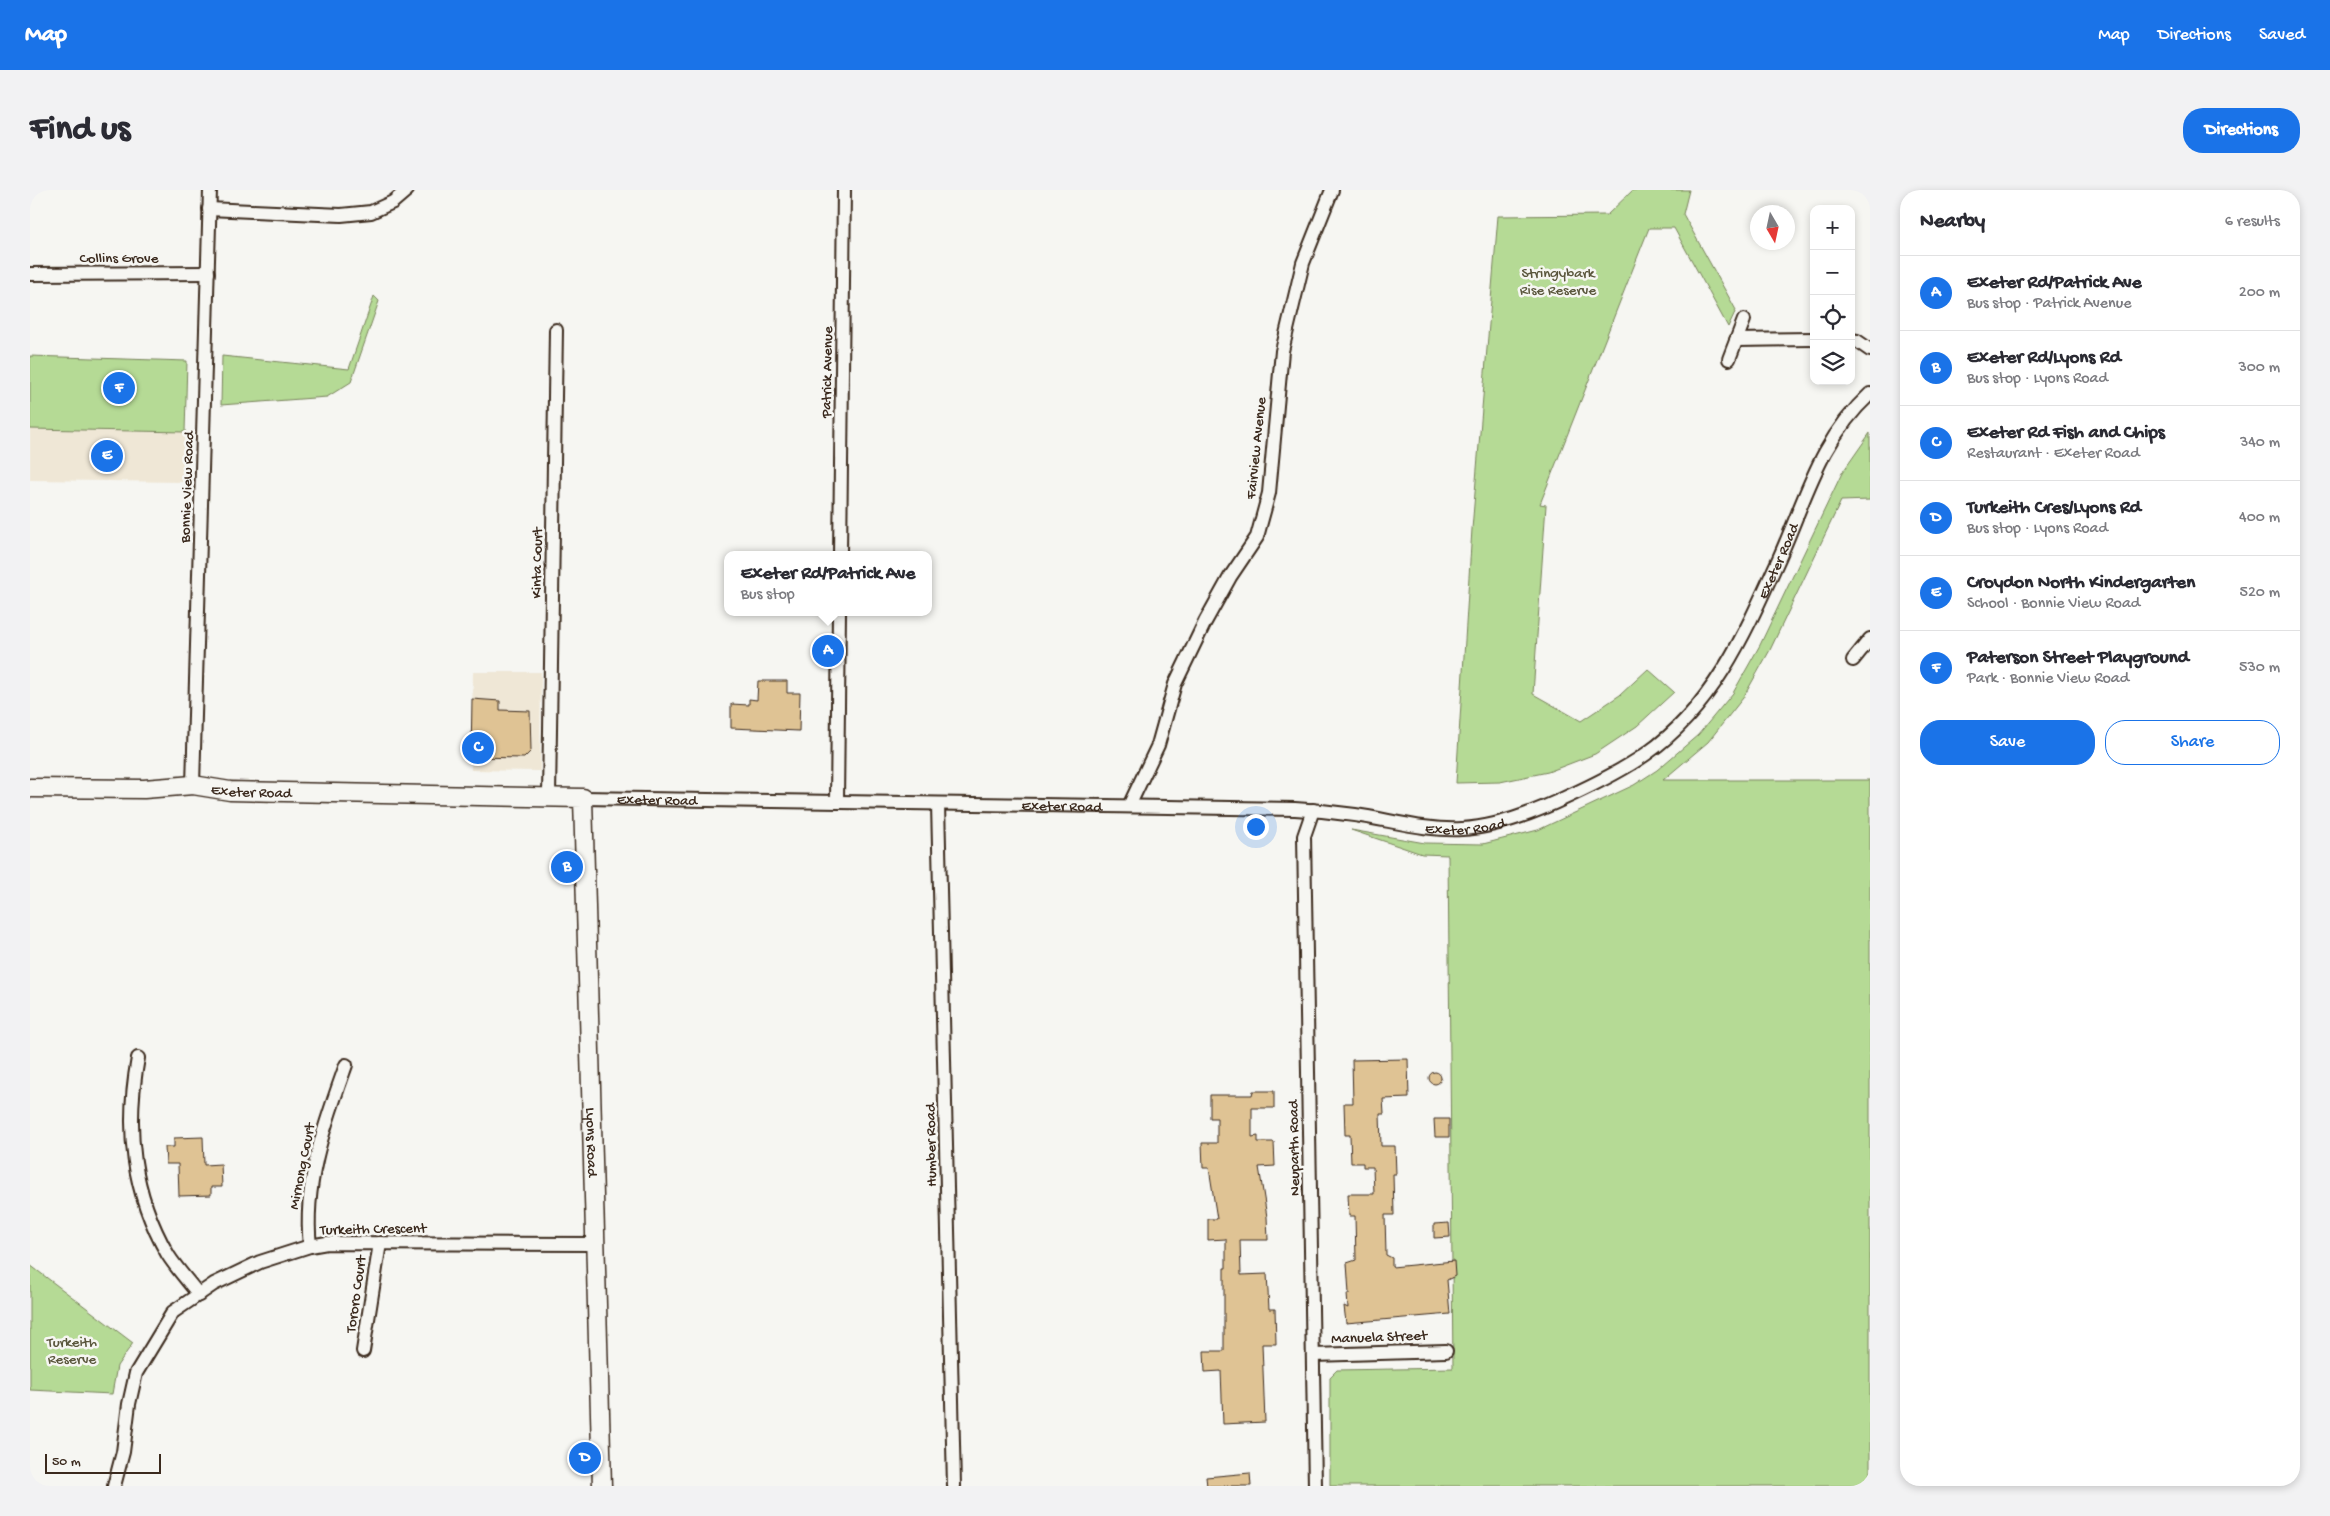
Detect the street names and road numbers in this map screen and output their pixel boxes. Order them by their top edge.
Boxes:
street label: Collins Grove [80,250,159,268]
street label: Patrick Avenue [818,326,838,419]
street label: Fairview Avenue [1243,396,1271,501]
street label: Bonnie View Road [177,430,199,544]
street label: Exeter Road [1755,520,1804,602]
street label: Kinta Court [528,525,548,599]
street label: Exeter Road [210,781,293,803]
street label: Exeter Road [617,792,699,811]
street label: Exeter Road [1022,798,1104,817]
street label: Exeter Road [1424,814,1509,840]
street label: Neuparth Road [1285,1099,1305,1196]
street label: Humber Road [922,1102,942,1187]
street label: Lyons Road [581,1107,600,1178]
street label: Mirnong Court [286,1120,321,1211]
street label: Turkeith Crescent [319,1220,428,1240]
street label: Tororo Court [343,1253,372,1335]
street label: Manuela Street [1331,1327,1429,1349]

